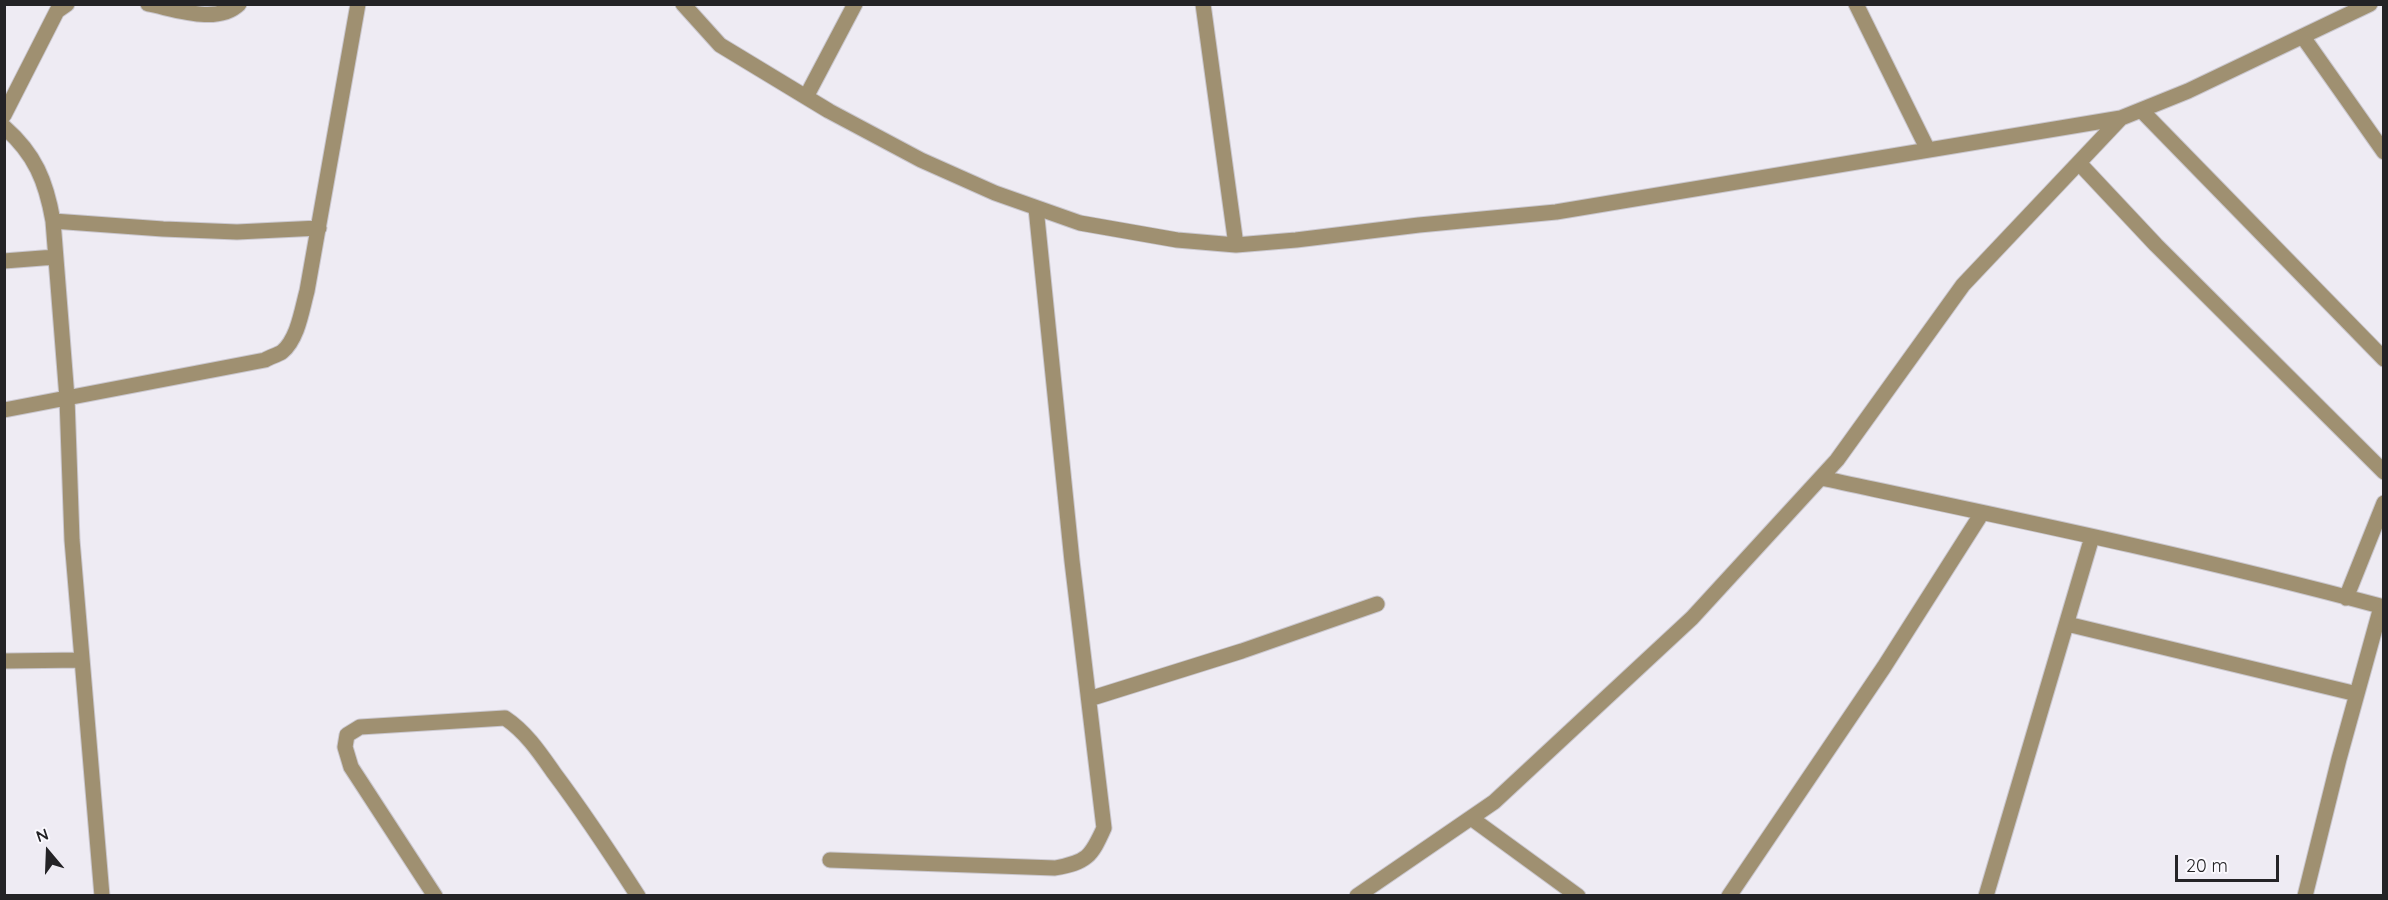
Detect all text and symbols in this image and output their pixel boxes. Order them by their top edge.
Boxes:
north arrow [18,822,78,882]
text: N [33,824,51,846]
scale bar [2178,843,2282,881]
text: 20 m [2186,854,2228,877]

